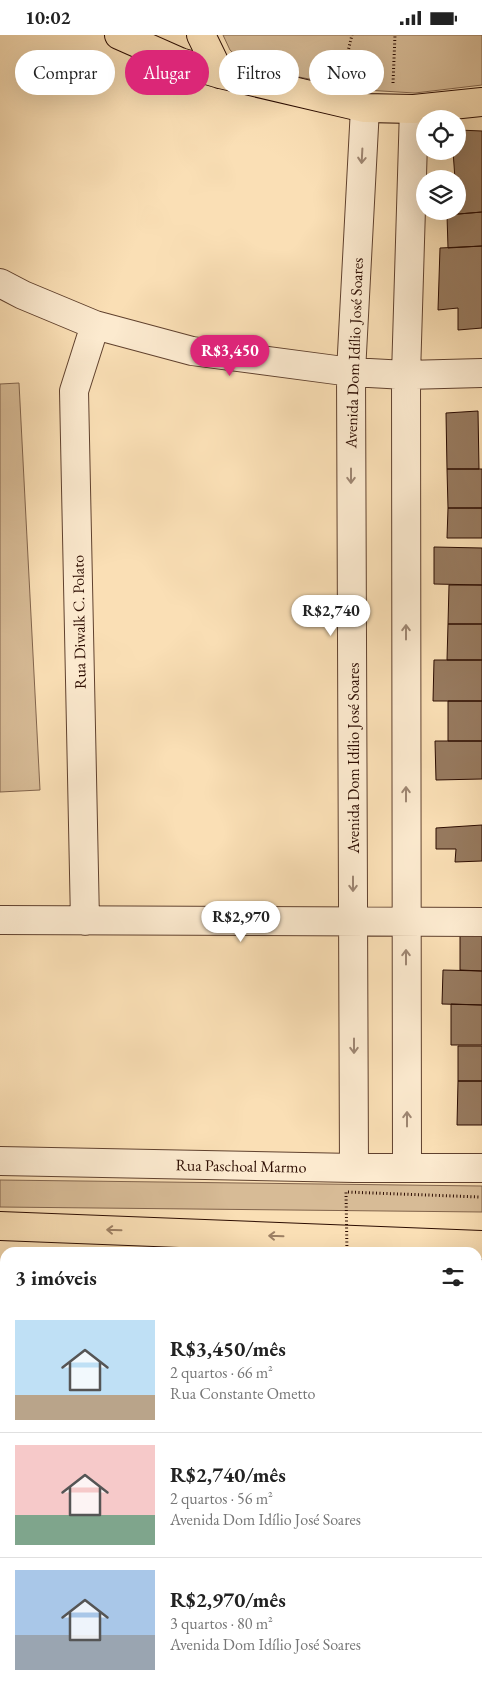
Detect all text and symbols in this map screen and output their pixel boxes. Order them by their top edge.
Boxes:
text: 10:02 [25,5,71,30]
chip: Comprar [15,50,115,95]
chip: Alugar [125,50,209,95]
chip: Filtros [219,50,299,95]
chip: Novo [309,50,384,95]
map controls [416,110,466,220]
button: locate [416,110,466,160]
one-way arrow [357,148,367,164]
button: layers [416,170,466,220]
street label: Avenida Dom Idílio José Soares [340,257,368,450]
pin: R$3,450 [184,335,276,377]
text: R$3,450 [201,340,259,361]
one-way arrow [346,468,356,484]
street label: Rua Diwalk C. Polato [67,555,91,689]
pin: R$2,740 [285,595,377,637]
text: R$2,740 [302,600,360,621]
one-way arrow [401,624,411,640]
street label: Avenida Dom Idílio José Soares [343,663,364,854]
one-way arrow [401,786,411,802]
one-way arrow [348,875,358,891]
pin: R$2,970 [195,901,287,943]
text: R$2,970 [212,906,270,927]
one-way arrow [401,949,411,965]
one-way arrow [349,1038,359,1054]
one-way arrow [402,1111,412,1128]
street label: Rua Paschoal Marmo [175,1154,307,1178]
one-way arrow [106,1225,122,1235]
one-way arrow [268,1232,284,1241]
icon: filters [439,1263,467,1291]
text: 3 imóveis [15,1264,97,1291]
text: R$3,450/mês [170,1335,286,1362]
icon: home [55,1340,115,1400]
text: 2 quartos · 66 m² [170,1362,273,1383]
text: Rua Constante Ometto [170,1383,316,1404]
text: R$2,740/mês [170,1461,286,1488]
icon: home [55,1465,115,1525]
text: 2 quartos · 56 m² [170,1488,273,1509]
text: Avenida Dom Idílio José Soares [170,1509,361,1530]
text: R$2,970/mês [170,1586,286,1613]
icon: home [55,1590,115,1650]
text: 3 quartos · 80 m² [170,1613,273,1634]
text: Avenida Dom Idílio José Soares [170,1634,361,1655]

